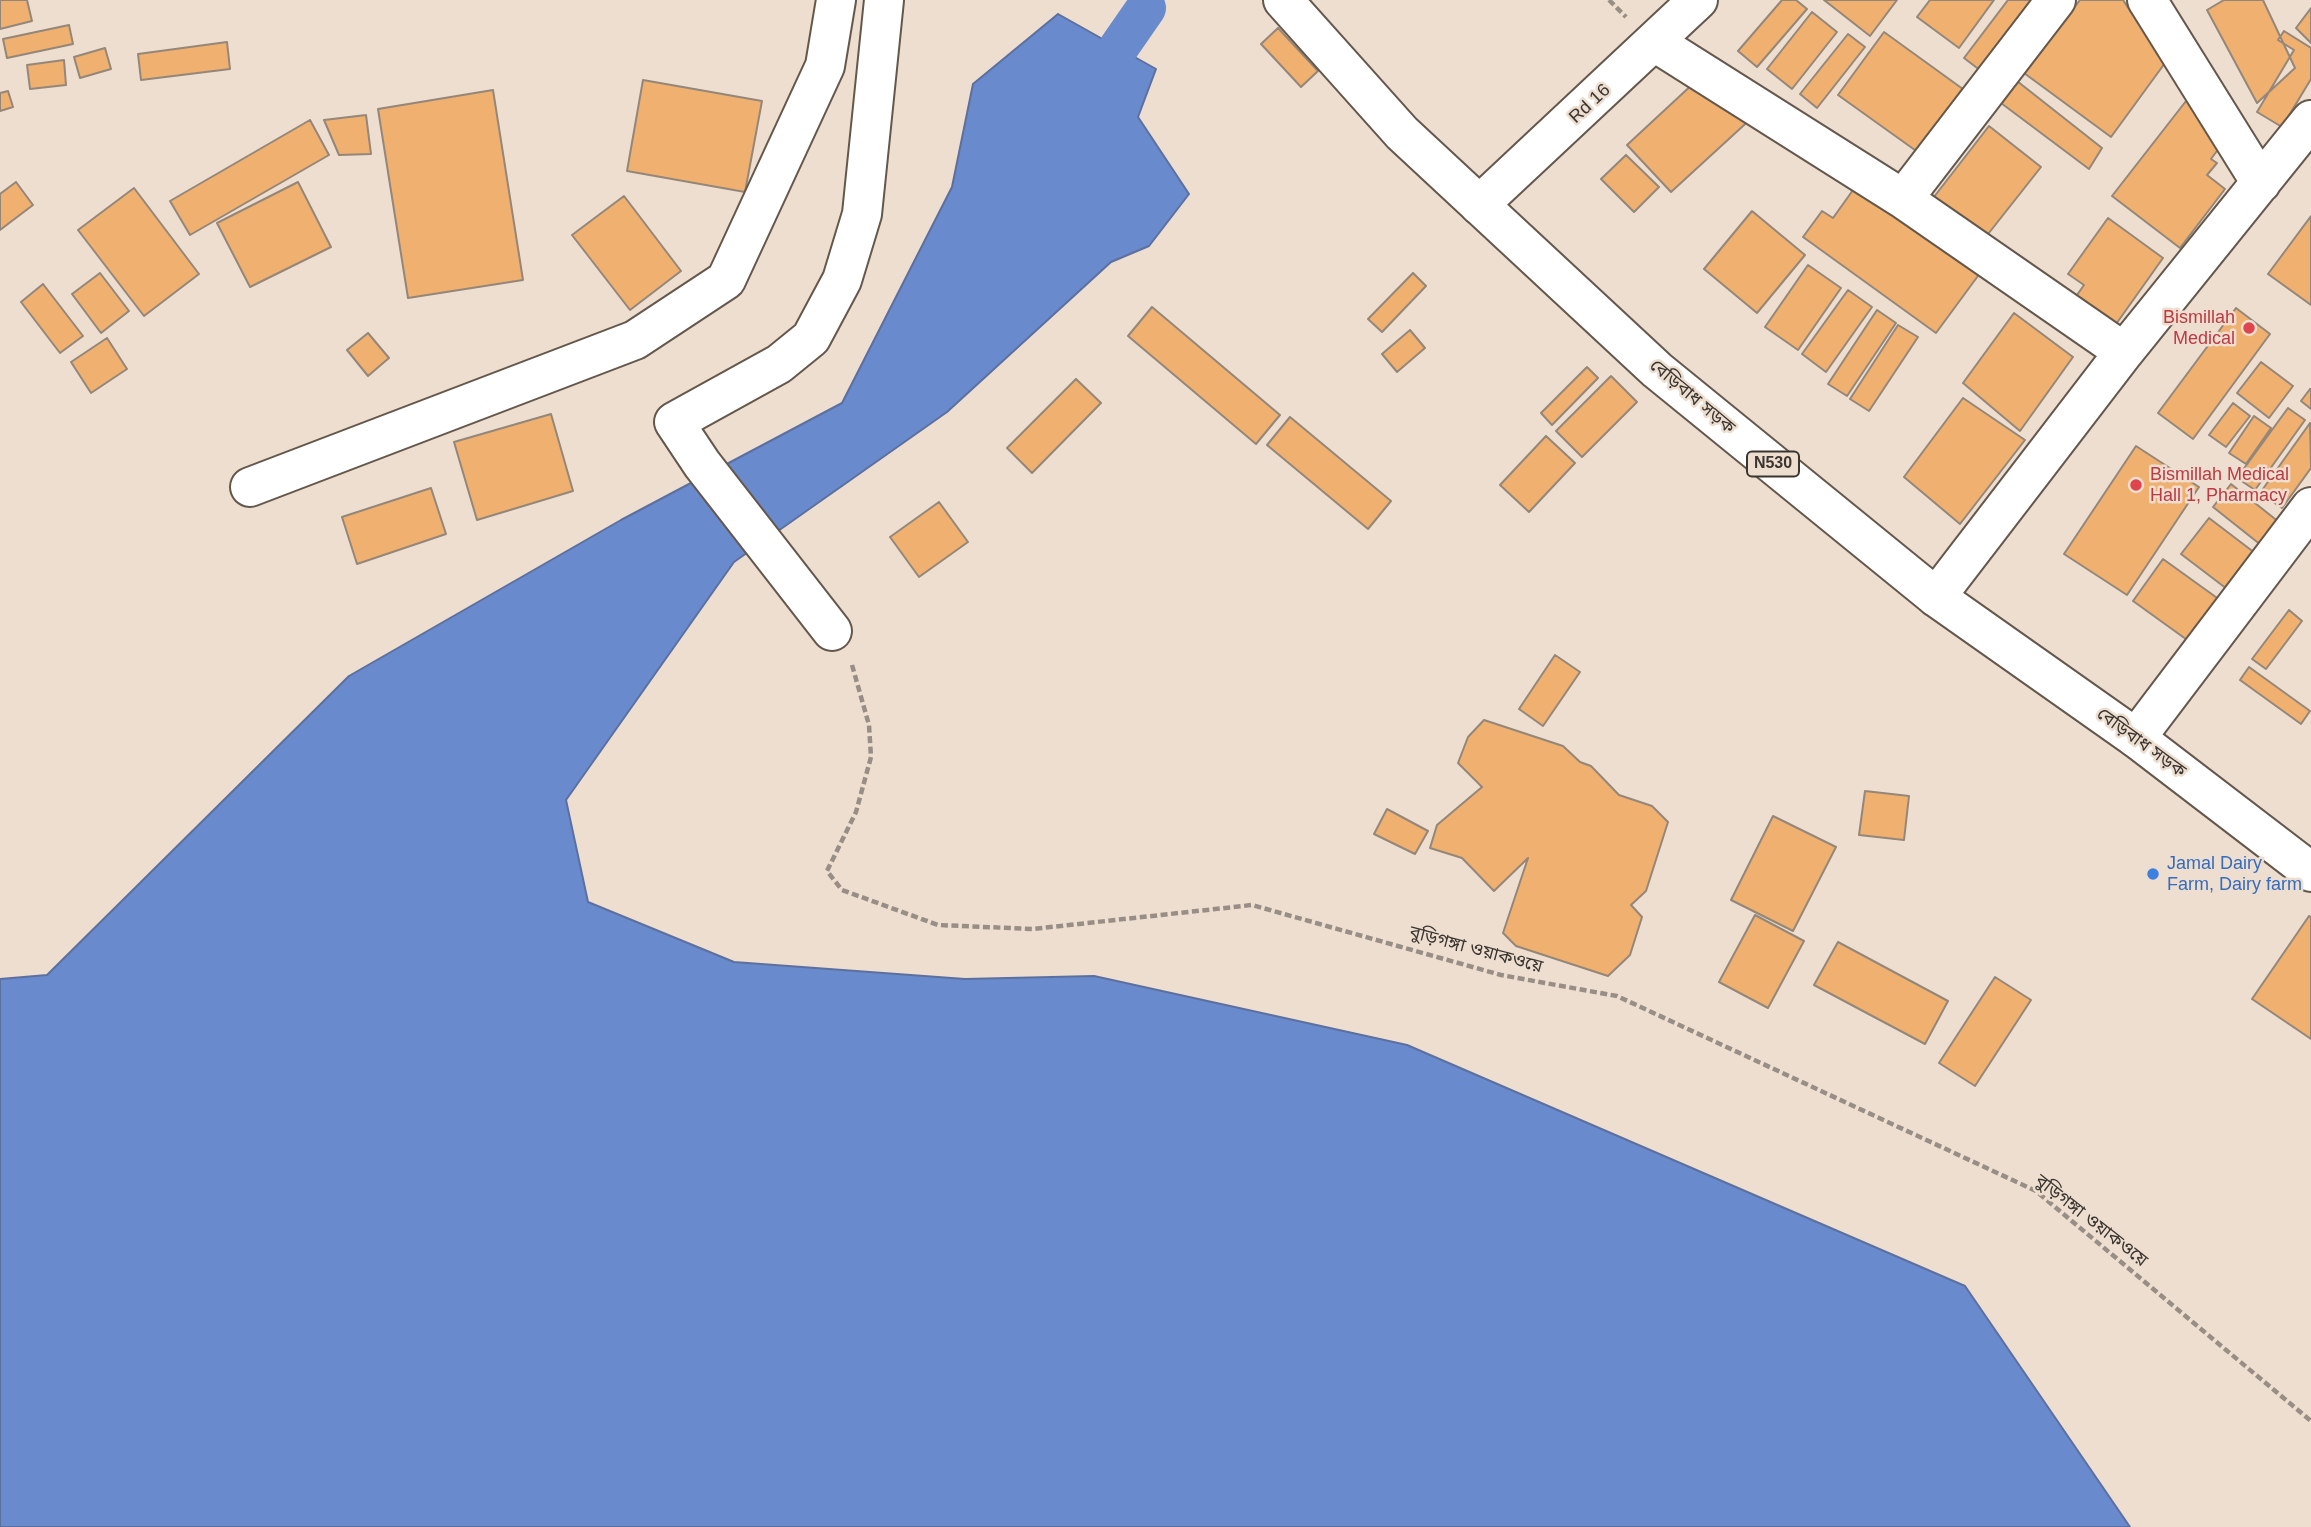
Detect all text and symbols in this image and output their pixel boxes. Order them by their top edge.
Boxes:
street label: Rd 16 [1565,80,1615,128]
place label: Bismillah Medical [2163,307,2235,350]
marker: Bismillah Medical [2241,320,2257,336]
street label: বেড়িবাধ সড়ক [1645,355,1739,439]
road number: N530 [1747,452,1799,477]
place label: Bismillah Medical Hall 1, Pharmacy [2150,464,2289,506]
marker: Bismillah Medical Hall 1, Pharmacy [2128,477,2144,493]
street label: বেড়িবাধ সড়ক [2092,704,2190,782]
place label: Jamal Dairy Farm, Dairy farm [2167,853,2302,896]
marker: Jamal Dairy Farm, Dairy farm [2145,866,2161,882]
street label: বুড়িগঙ্গা ওয়াকওয়ে [1407,922,1545,978]
street label: বুড়িগঙ্গা ওয়াকওয়ে [2030,1170,2152,1272]

